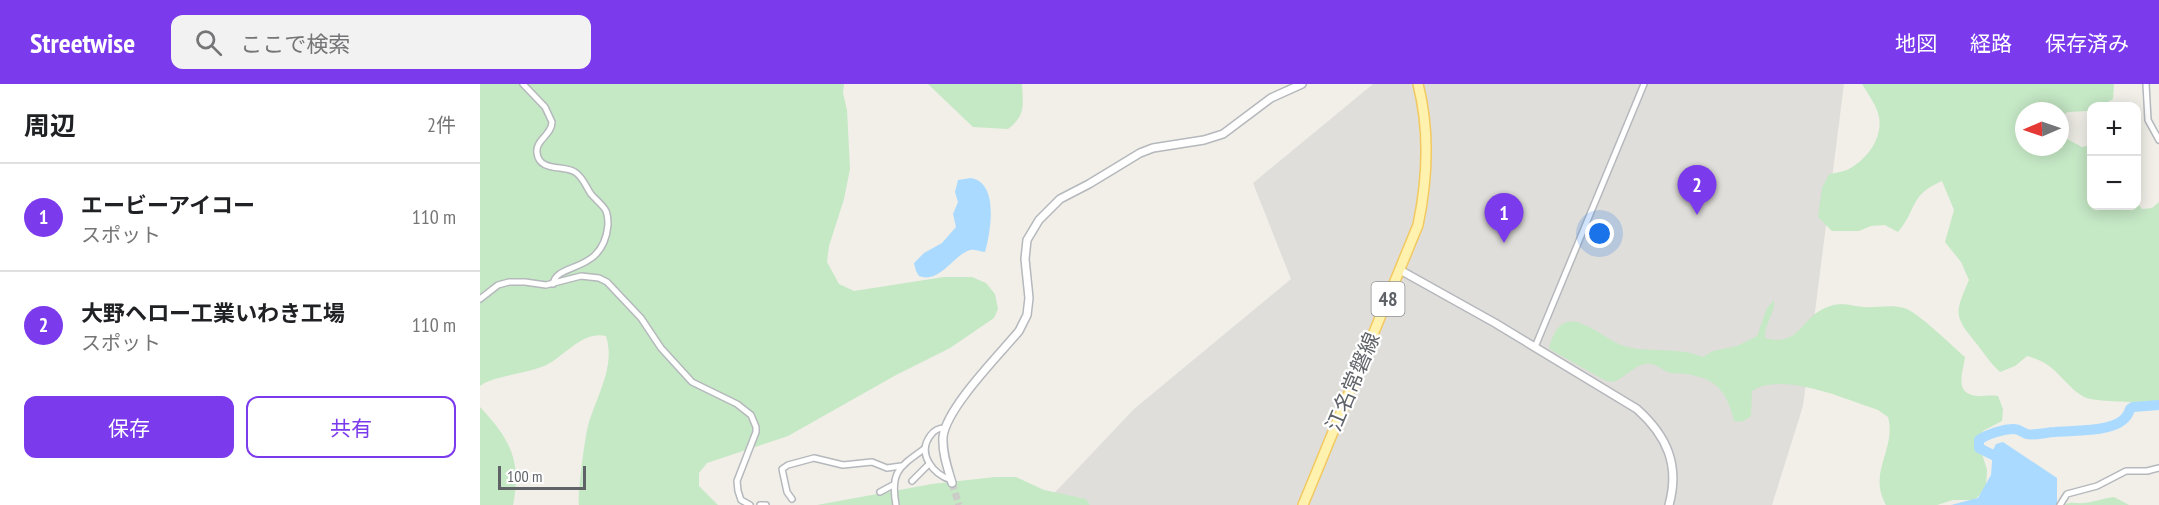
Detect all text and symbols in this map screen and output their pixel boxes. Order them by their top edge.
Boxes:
search box [171,15,591,69]
text: Streetwise [30,24,135,61]
icon: search [192,26,225,59]
text: ここで検索 [240,30,350,58]
text: 地図 [1895,30,1937,57]
text: 経路 [1970,30,2012,57]
text: 保存済み [2045,30,2129,57]
north arrow [2015,102,2069,156]
map controls [2087,102,2141,210]
button: + [2087,102,2141,156]
text: 周辺 [24,109,76,142]
text: 2件 [427,112,456,138]
button: − [2087,156,2141,210]
pin: 2 [1678,166,1716,215]
text: エービーアイコー [81,191,255,219]
pin: 1 [1484,194,1524,243]
text: 1 [39,204,48,230]
text: 110 m [412,204,456,230]
your location [1585,219,1614,248]
text: スポット [81,222,161,248]
road number: 48 [1372,282,1404,316]
text: 大野ヘロー工業いわき工場 [81,299,345,327]
text: 2 [39,312,48,338]
text: 110 m [412,312,456,338]
street label: 江名常磐線 [1320,328,1385,435]
text: スポット [81,330,161,356]
button: 保存 [24,396,234,458]
button: 共有 [246,396,456,458]
scale bar [498,463,586,490]
text: 100 m [507,466,542,486]

